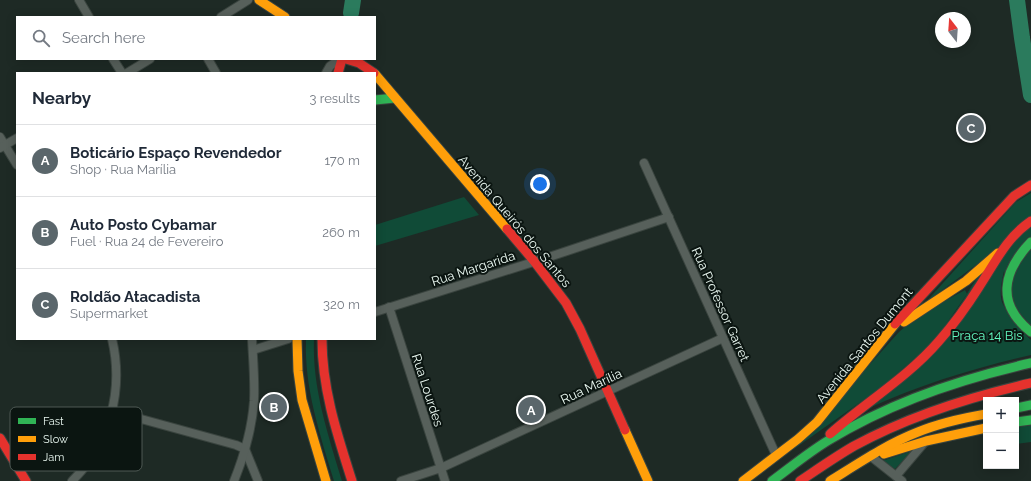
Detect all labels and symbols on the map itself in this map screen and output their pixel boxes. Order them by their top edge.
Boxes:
north arrow [935,12,971,48]
pin: C [958,113,984,143]
street label: Avenida Queirós dos Santos [455,152,574,290]
your location [530,174,550,194]
street label: Rua Professor Garret [689,245,753,364]
street label: Rua Margarida [429,248,517,289]
street label: Avenida Santos Dumont [813,284,916,406]
park label: Praça 14 Bis [952,328,1023,343]
street label: Rua Lourdes [409,352,446,429]
street label: Rua Marília [558,366,624,407]
pin: B [261,392,287,422]
pin: A [518,395,544,425]
legend [10,407,142,471]
text: Fast [43,415,64,428]
text: Slow [43,433,68,446]
text: Jam [43,451,64,464]

